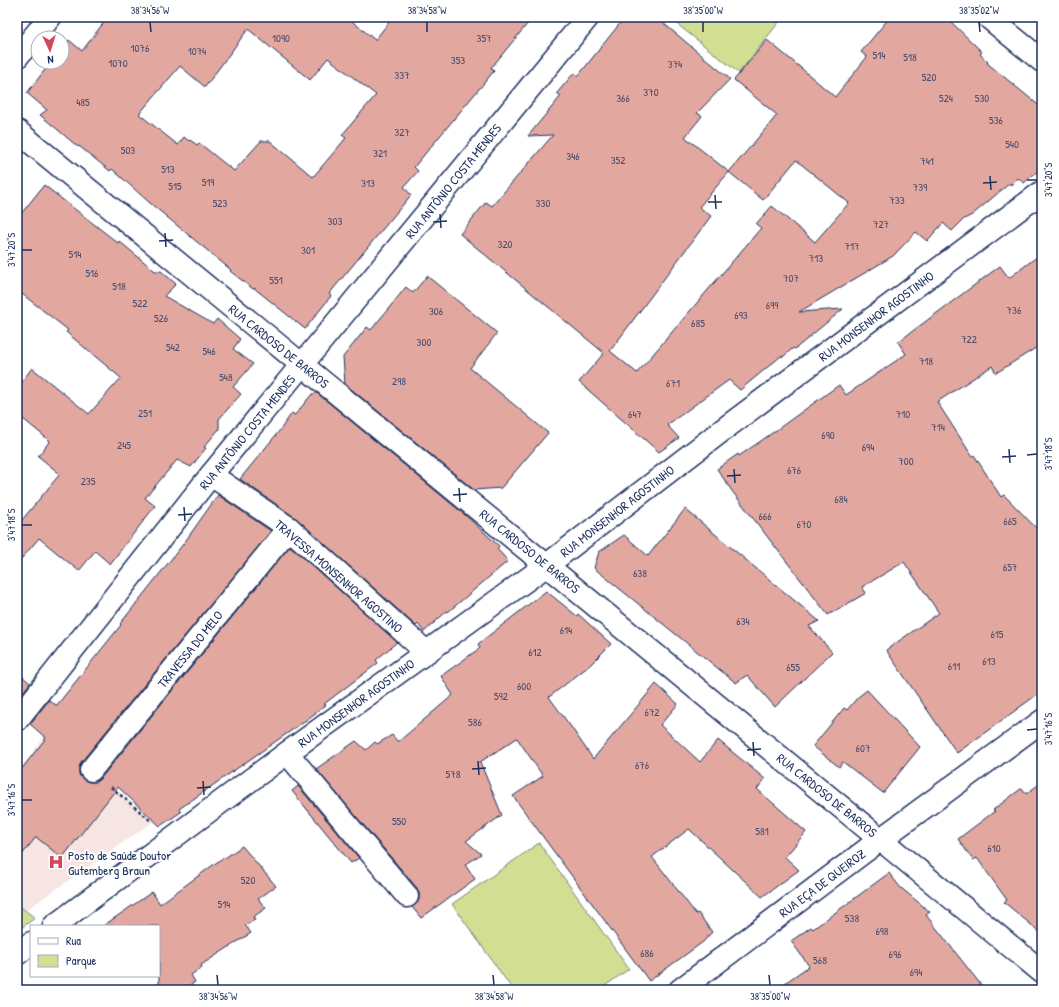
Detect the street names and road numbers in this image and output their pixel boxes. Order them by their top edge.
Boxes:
street label: RUA ANTÔNIO COSTA MENDES [401,120,505,242]
street label: RUA MONSENHOR AGOSTINHO [815,267,937,365]
street label: RUA CARDOSO DE BARROS [225,300,333,392]
street label: RUA ANTÔNIO COSTA MENDES [195,371,299,493]
street label: RUA MONSENHOR AGOSTINHO [556,461,678,561]
street label: RUA CARDOSO DE BARROS [476,505,584,597]
street label: TRAVESSA MONSENHOR AGOSTINO [271,515,407,637]
street label: TRAVESSA DO MELO [153,607,227,691]
street label: RUA MONSENHOR AGOSTINHO [294,655,418,751]
street label: RUA CARDOSO DE BARROS [773,749,881,841]
street label: RUA EÇA DE QUEIROZ [775,844,869,921]

